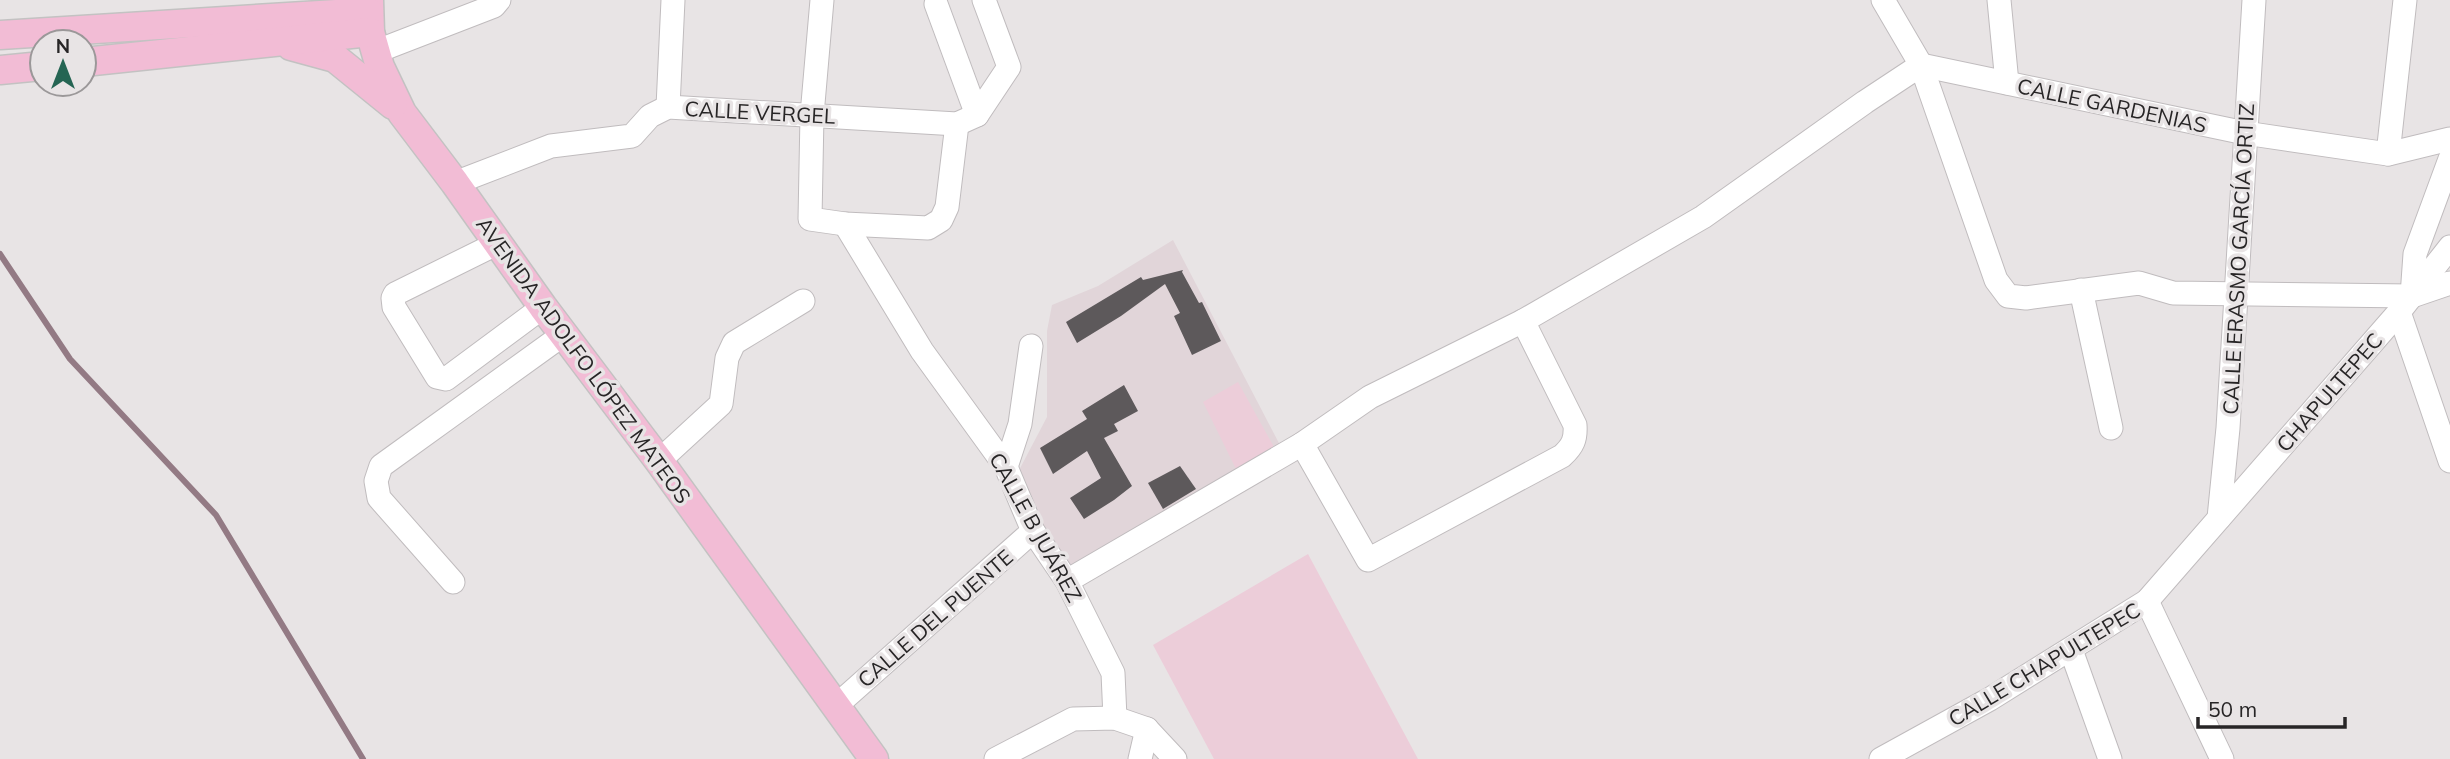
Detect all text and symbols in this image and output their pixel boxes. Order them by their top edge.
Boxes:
north arrow [28,28,98,98]
text: N [56,34,70,58]
street label: CALLE GARDENIAS [2015,72,2209,138]
street label: CALLE VERGEL [684,95,836,129]
street label: CALLE ERASMO GARCÍA ORTIZ [2217,103,2259,415]
street label: AVENIDA ADOLFO LÓPEZ MATEOS [471,212,697,508]
street label: CHAPULTEPEC [2270,327,2388,457]
street label: CALLE B JUÁREZ [984,448,1088,606]
street label: CALLE DEL PUENTE [852,544,1018,692]
street label: CALLE CHAPULTEPEC [1943,596,2145,732]
scale bar [2198,686,2345,730]
text: 50 m [2208,696,2257,722]

